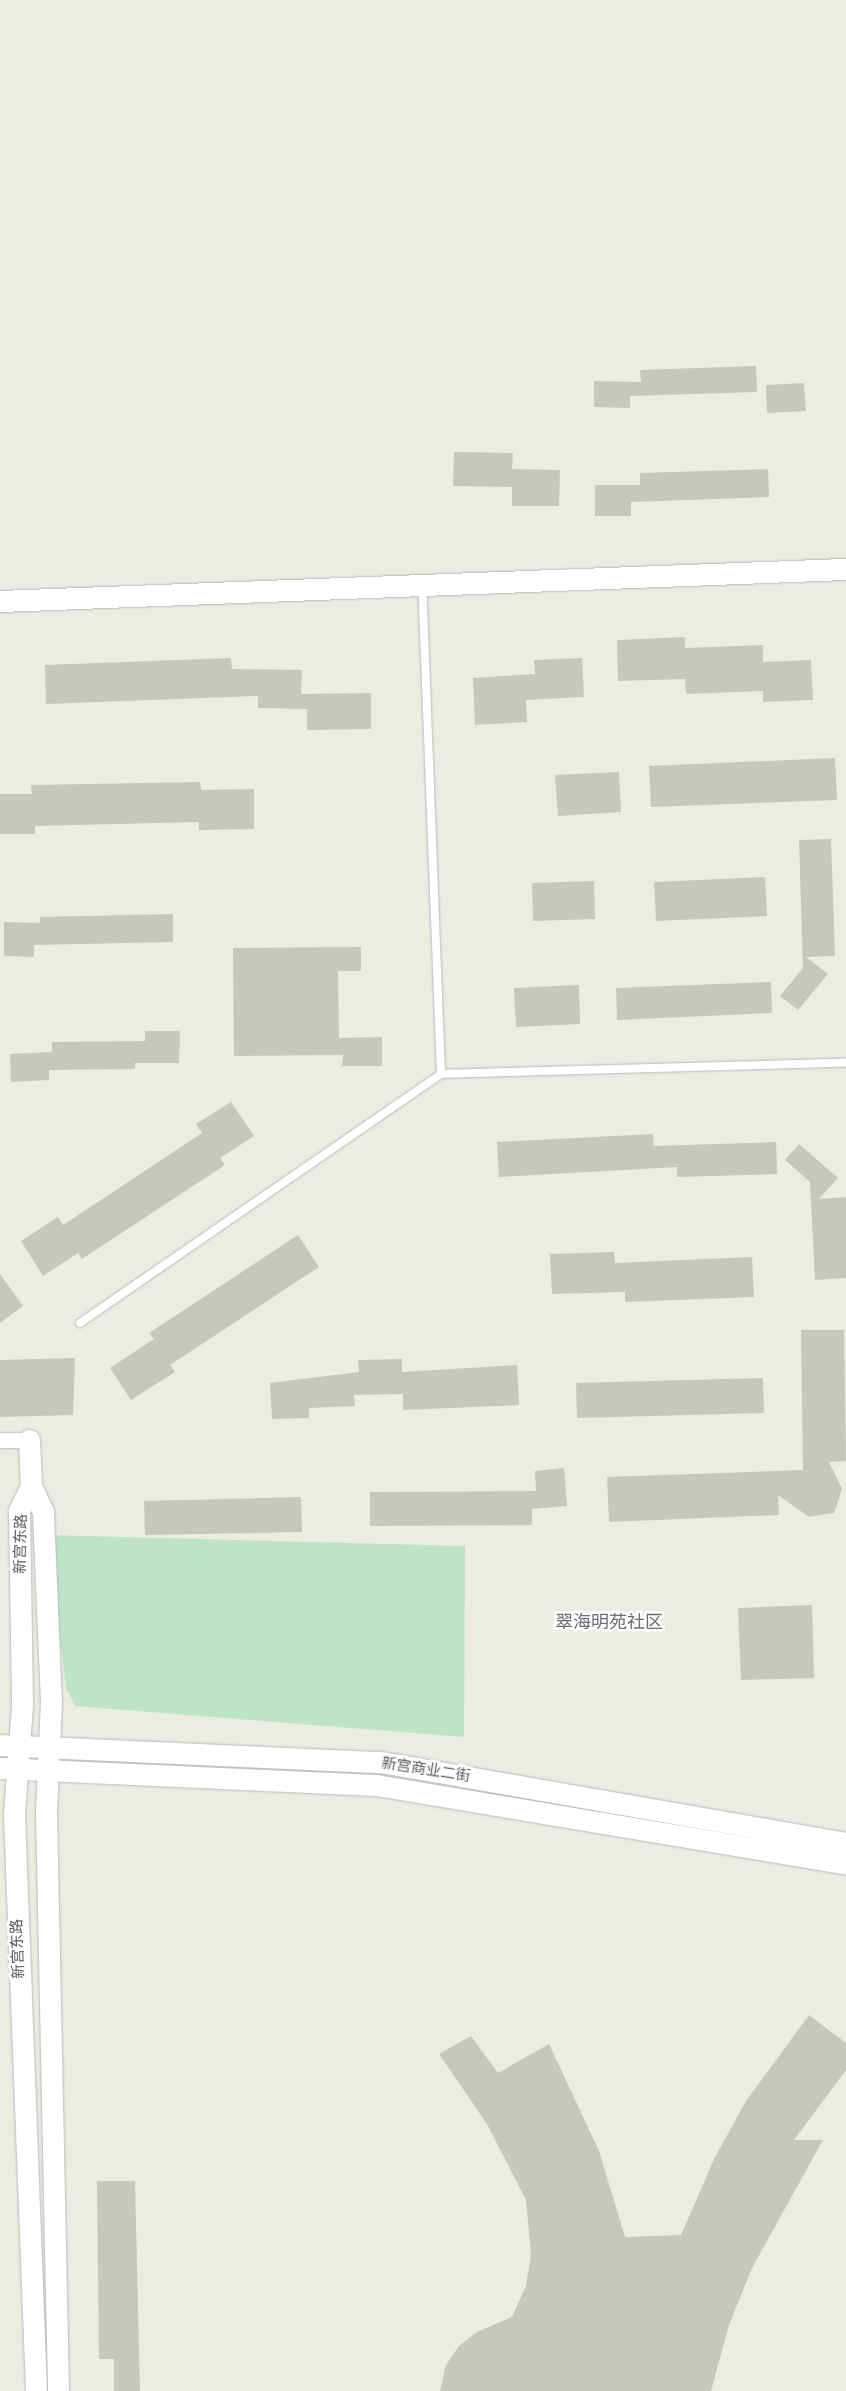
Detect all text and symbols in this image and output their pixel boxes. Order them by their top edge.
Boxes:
street label: 新宫东路 [11,1514,31,1574]
district label: 翠海明苑社区 [555,1611,663,1633]
street label: 新宫商业二街 [380,1754,472,1786]
street label: 新宫东路 [8,1919,28,1979]

